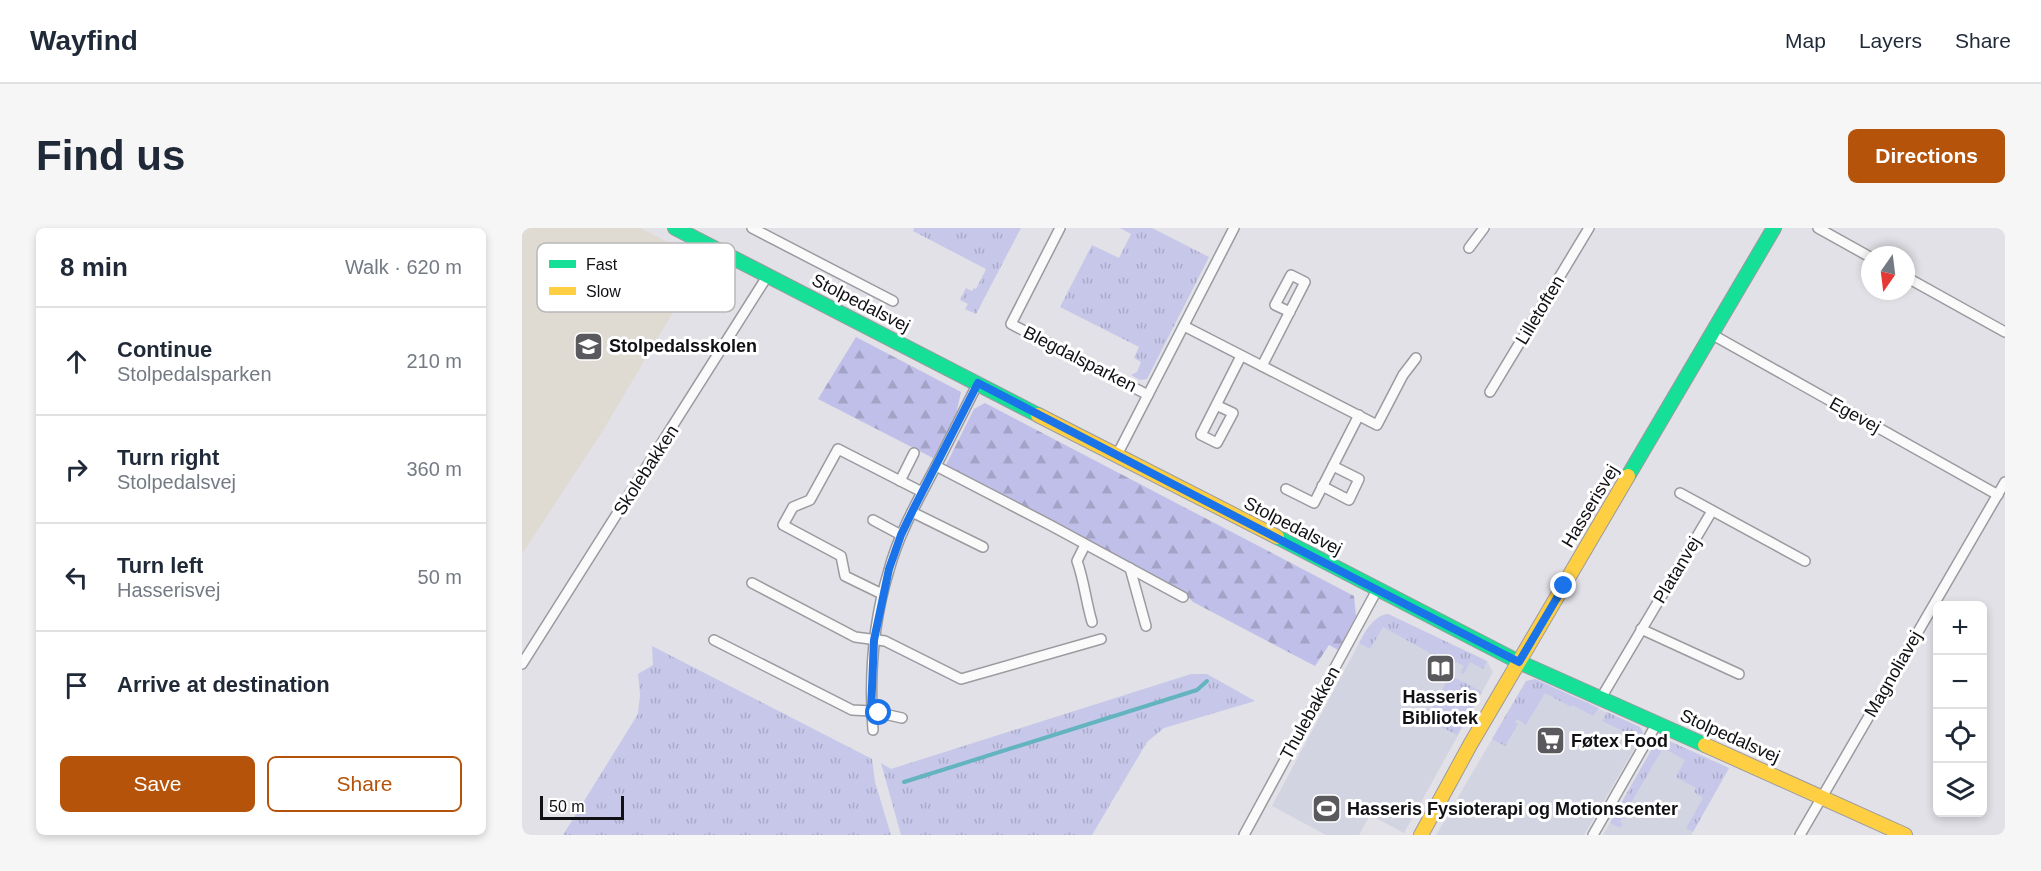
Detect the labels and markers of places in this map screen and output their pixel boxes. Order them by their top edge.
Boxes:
school or university icon: Stolpedalsskolen [572,330,604,362]
place label: Stolpedalsskolen [609,336,757,356]
library icon: Hasseris Bibliotek [1424,652,1456,684]
place label: Hasseris Bibliotek [1402,687,1479,728]
supermarket icon: Føtex Food [1534,725,1566,757]
place label: Føtex Food [1571,731,1668,751]
sports icon: Hasseris Fysioterapi og Motionscenter [1310,793,1342,825]
place label: Hasseris Fysioterapi og Motionscenter [1347,799,1678,819]

